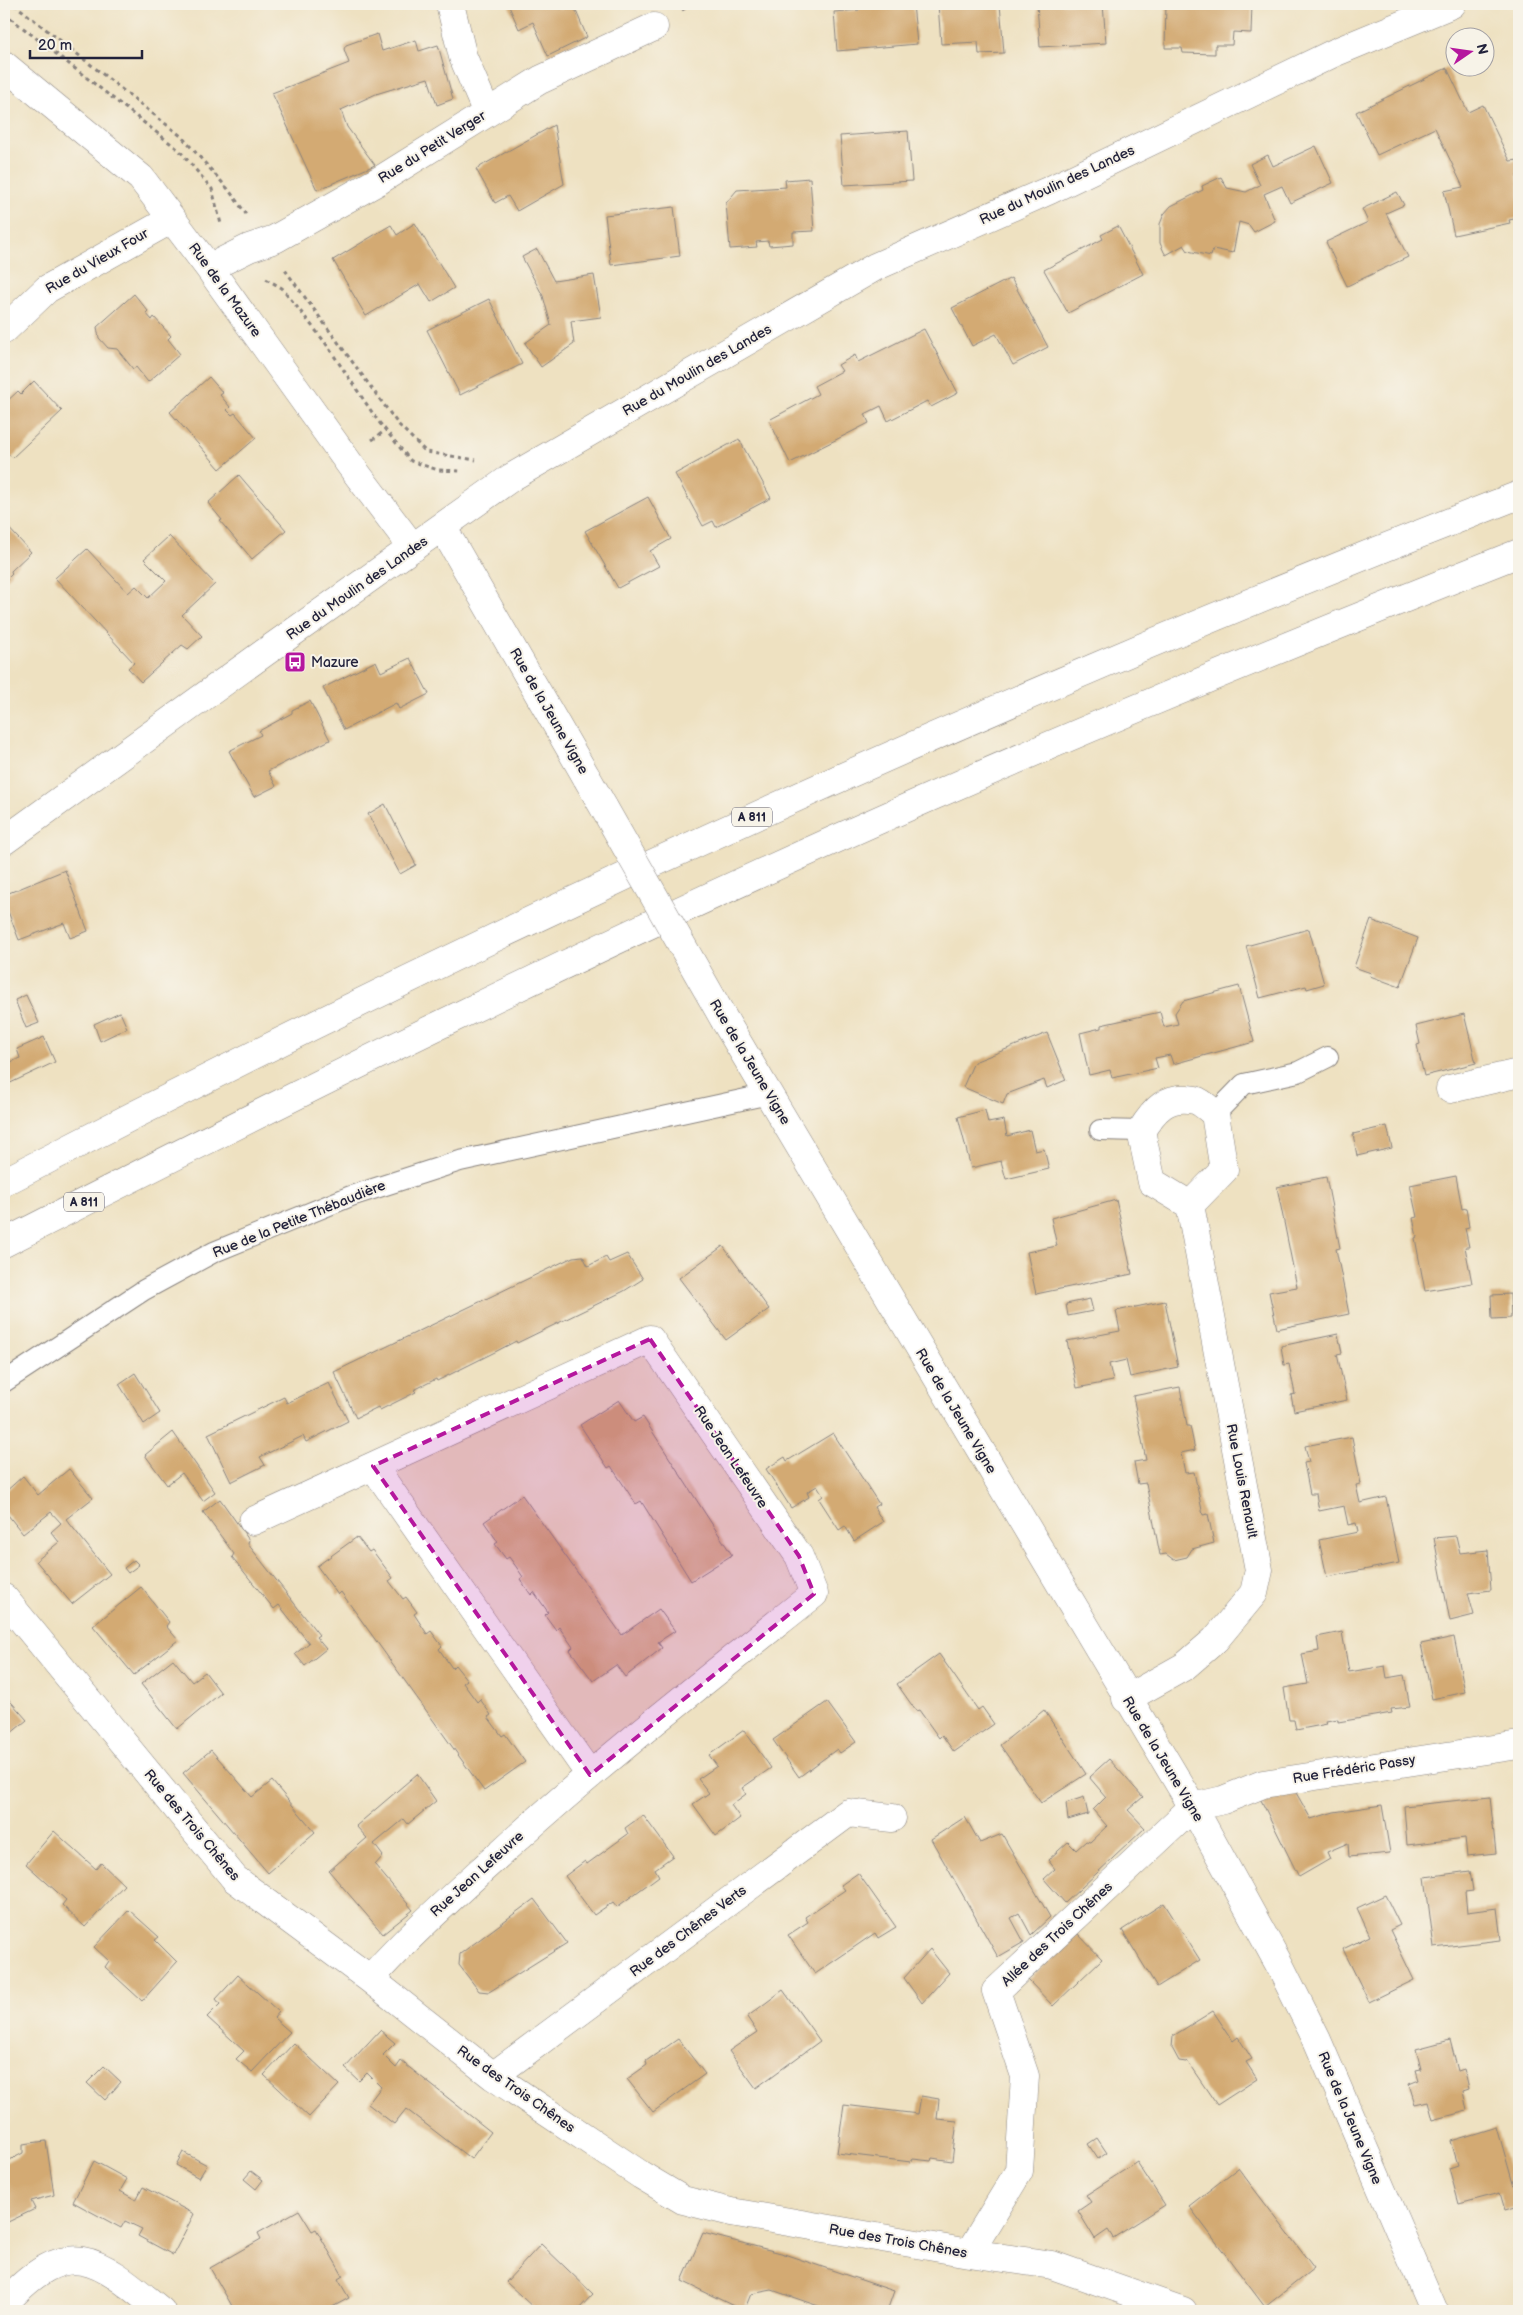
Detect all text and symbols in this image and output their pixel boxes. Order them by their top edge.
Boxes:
scale bar [30,28,142,60]
north arrow [1446,28,1496,78]
text: 20 m [38,36,72,55]
text: N [1473,42,1492,56]
street label: Rue du Petit Verger [375,107,490,187]
street label: Rue du Moulin des Landes [977,142,1137,228]
street label: Rue du Vieux Four [43,224,152,297]
street label: Rue de la Mazure [185,240,265,340]
street label: Rue du Moulin des Landes [620,320,774,420]
street label: Rue du Moulin des Landes [283,533,431,643]
street label: Rue de la Jeune Vigne [506,645,592,777]
bus stop icon: Mazure [283,650,307,674]
place label: Mazure [311,654,359,671]
road number: A 811 [732,808,772,826]
street label: Rue de la Jeune Vigne [706,996,794,1128]
street label: Rue de la Petite Thébaudière [210,1176,388,1262]
road number: A 811 [64,1192,104,1212]
street label: Rue de la Jeune Vigne [912,1345,1000,1477]
street label: Rue Jean Lefeuvre [690,1403,772,1511]
street label: Rue Louis Renault [1223,1422,1262,1540]
street label: Rue de la Jeune Vigne [1119,1693,1207,1825]
street label: Rue Frédéric Passy [1292,1751,1417,1787]
street label: Rue des Trois Chênes [140,1766,244,1884]
street label: Rue Jean Lefeuvre [427,1828,527,1920]
street label: Allée des Trois Chênes [998,1878,1116,1990]
street label: Rue des Chênes Verts [626,1882,750,1980]
street label: Rue des Trois Chênes [454,2042,578,2136]
street label: Rue de la Jeune Vigne [1314,2049,1386,2187]
street label: Rue des Trois Chênes [828,2220,969,2262]

